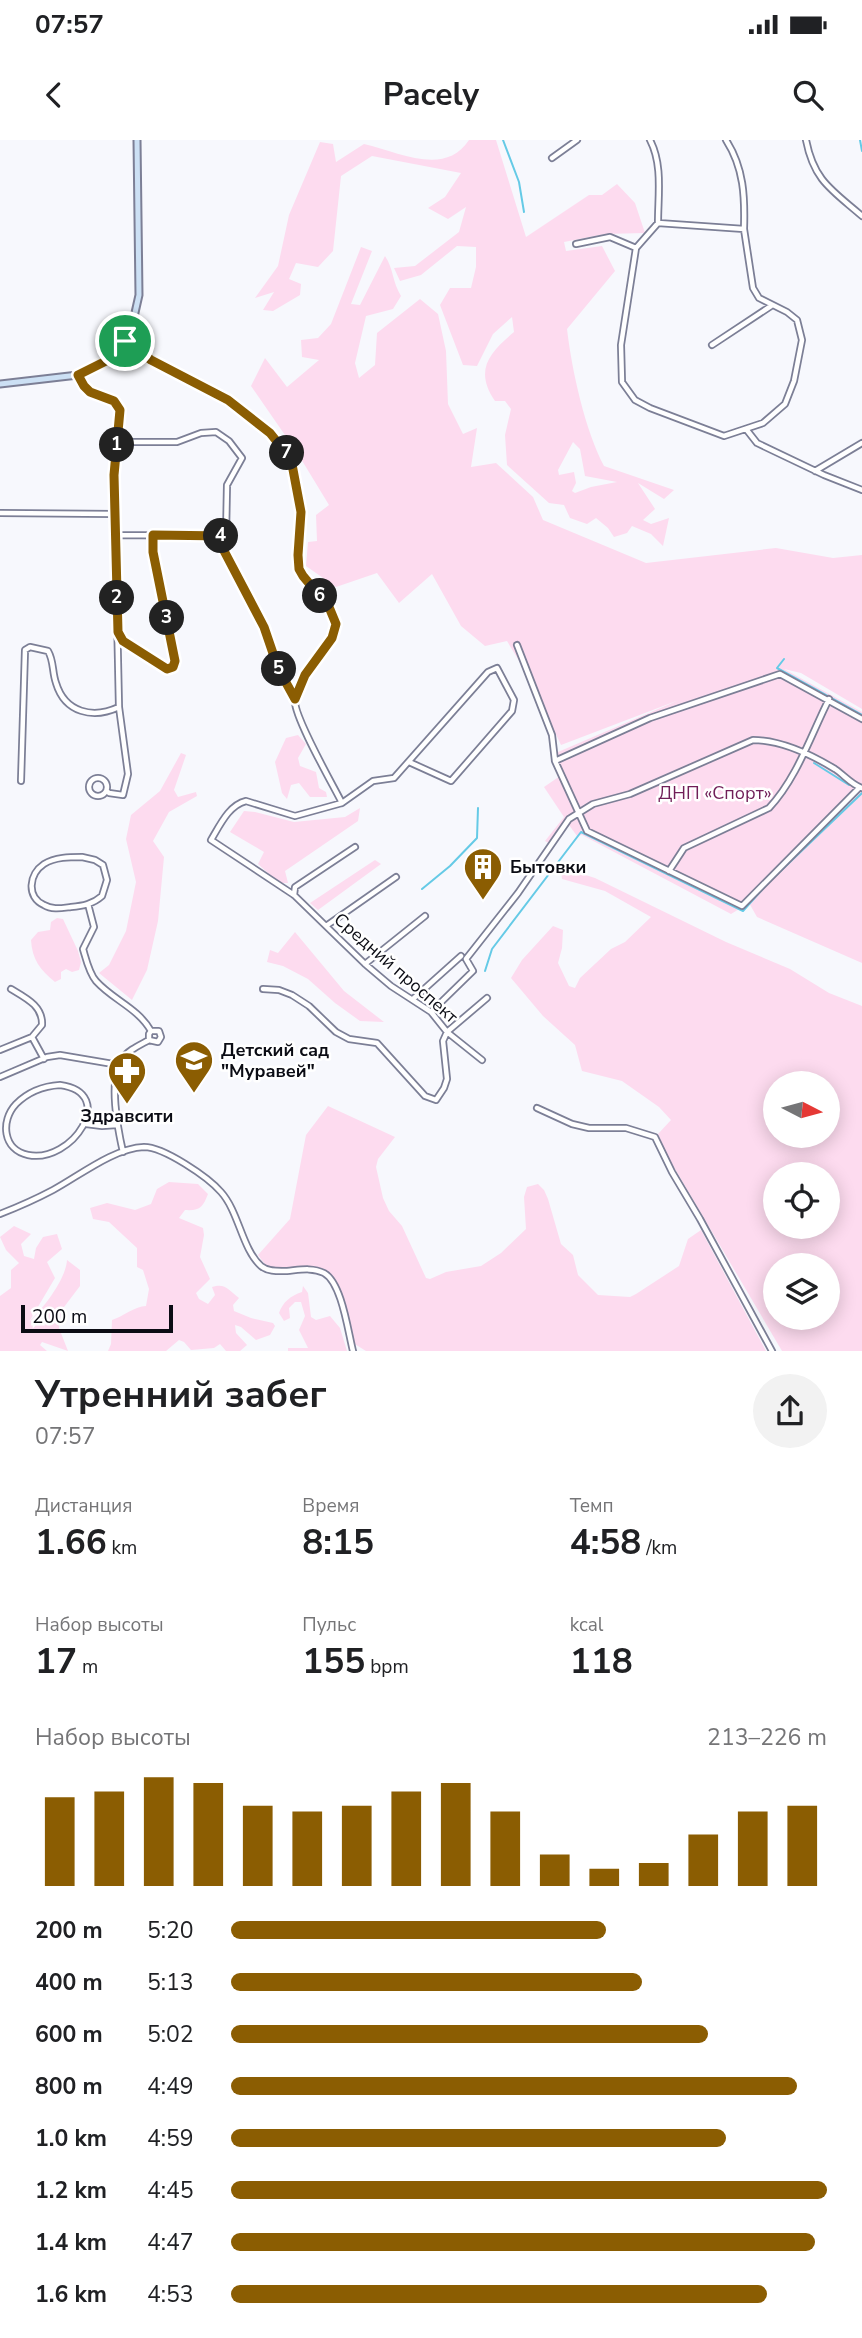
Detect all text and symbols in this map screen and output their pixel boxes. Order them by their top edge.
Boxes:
text: 07:57 [35,7,104,42]
text: Pacely [383,73,479,116]
icon: back [35,76,73,114]
icon: search [789,76,827,114]
pin [95,311,155,371]
icon: arrive [106,322,144,360]
pin: 1 [100,428,134,462]
text: 1 [111,431,122,457]
pin: 7 [270,436,304,470]
text: 7 [281,439,292,465]
pin: 4 [204,518,238,554]
text: 4 [215,522,226,548]
pin: 6 [302,578,338,614]
pin: 2 [100,580,134,616]
text: 6 [314,582,325,608]
text: 2 [111,584,122,610]
pin: 3 [150,601,184,636]
text: 3 [161,604,172,630]
pin: 5 [262,652,296,686]
text: 5 [273,655,284,681]
park label: ДНП «Спорт» [658,781,772,805]
building icon: Бытовки [462,846,504,901]
place label: Бытовки [510,855,586,879]
street label: Средний проспект [329,907,463,1029]
place label: Детский сад "Муравей" [221,1038,329,1083]
school or university icon: Детский сад "Муравей" [173,1039,215,1094]
pharmacy icon: Здравсити [106,1050,148,1105]
north arrow [763,1071,840,1148]
map controls [763,1071,840,1330]
place label: Здравсити [81,1104,173,1128]
button: locate [763,1162,840,1239]
button: layers [763,1253,840,1330]
scale bar [21,1302,173,1334]
text: 200 m [32,1304,87,1330]
text: Утренний забег [35,1369,327,1420]
button: share [753,1374,827,1448]
text: 07:57 [35,1421,95,1452]
text: Дистанция [35,1493,132,1519]
text: Время [302,1493,360,1519]
text: Темп [570,1493,614,1519]
text: 1.66 [35,1519,107,1566]
text: 8:15 [302,1519,374,1566]
text: 4:58 [570,1519,641,1566]
text: km [107,1535,137,1561]
text: /km [641,1535,677,1561]
text: Набор высоты [35,1612,164,1638]
text: Пульс [302,1612,356,1638]
text: kcal [570,1612,603,1638]
text: 17 [35,1638,77,1685]
text: 155 [302,1638,365,1685]
text: 118 [570,1638,633,1685]
text: m [77,1654,98,1680]
text: bpm [365,1654,409,1680]
text: Набор высоты [35,1722,191,1753]
text: 213–226 m [707,1722,827,1753]
text: 200 m [35,1915,103,1946]
text: 5:20 [147,1915,194,1946]
text: 400 m [35,1967,103,1998]
text: 5:13 [147,1967,194,1998]
text: 600 m [35,2019,103,2050]
text: 5:02 [147,2019,194,2050]
text: 800 m [35,2071,103,2102]
text: 4:49 [147,2071,194,2102]
text: 1.0 km [35,2123,107,2154]
text: 4:59 [147,2123,194,2154]
text: 1.2 km [35,2175,107,2206]
text: 4:45 [147,2175,194,2206]
text: 1.4 km [35,2227,107,2258]
text: 4:47 [147,2227,194,2258]
text: 1.6 km [35,2279,107,2310]
text: 4:53 [147,2279,194,2310]

